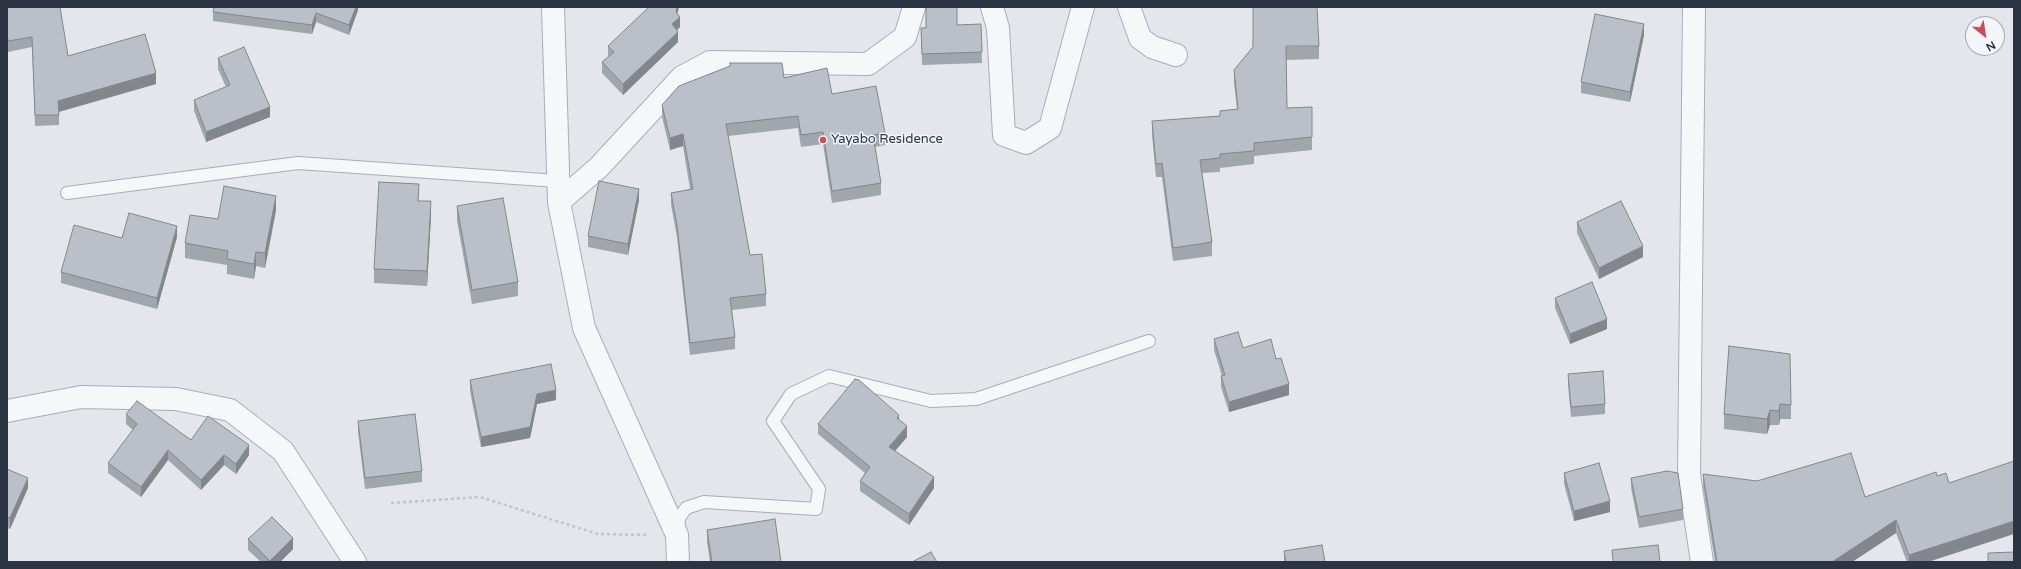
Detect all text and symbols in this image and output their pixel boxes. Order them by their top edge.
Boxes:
north arrow [1965,16,2005,56]
text: N [1984,38,1998,54]
place label: Yayabo Residence [831,132,943,148]
marker: Yayabo Residence [818,135,828,145]

